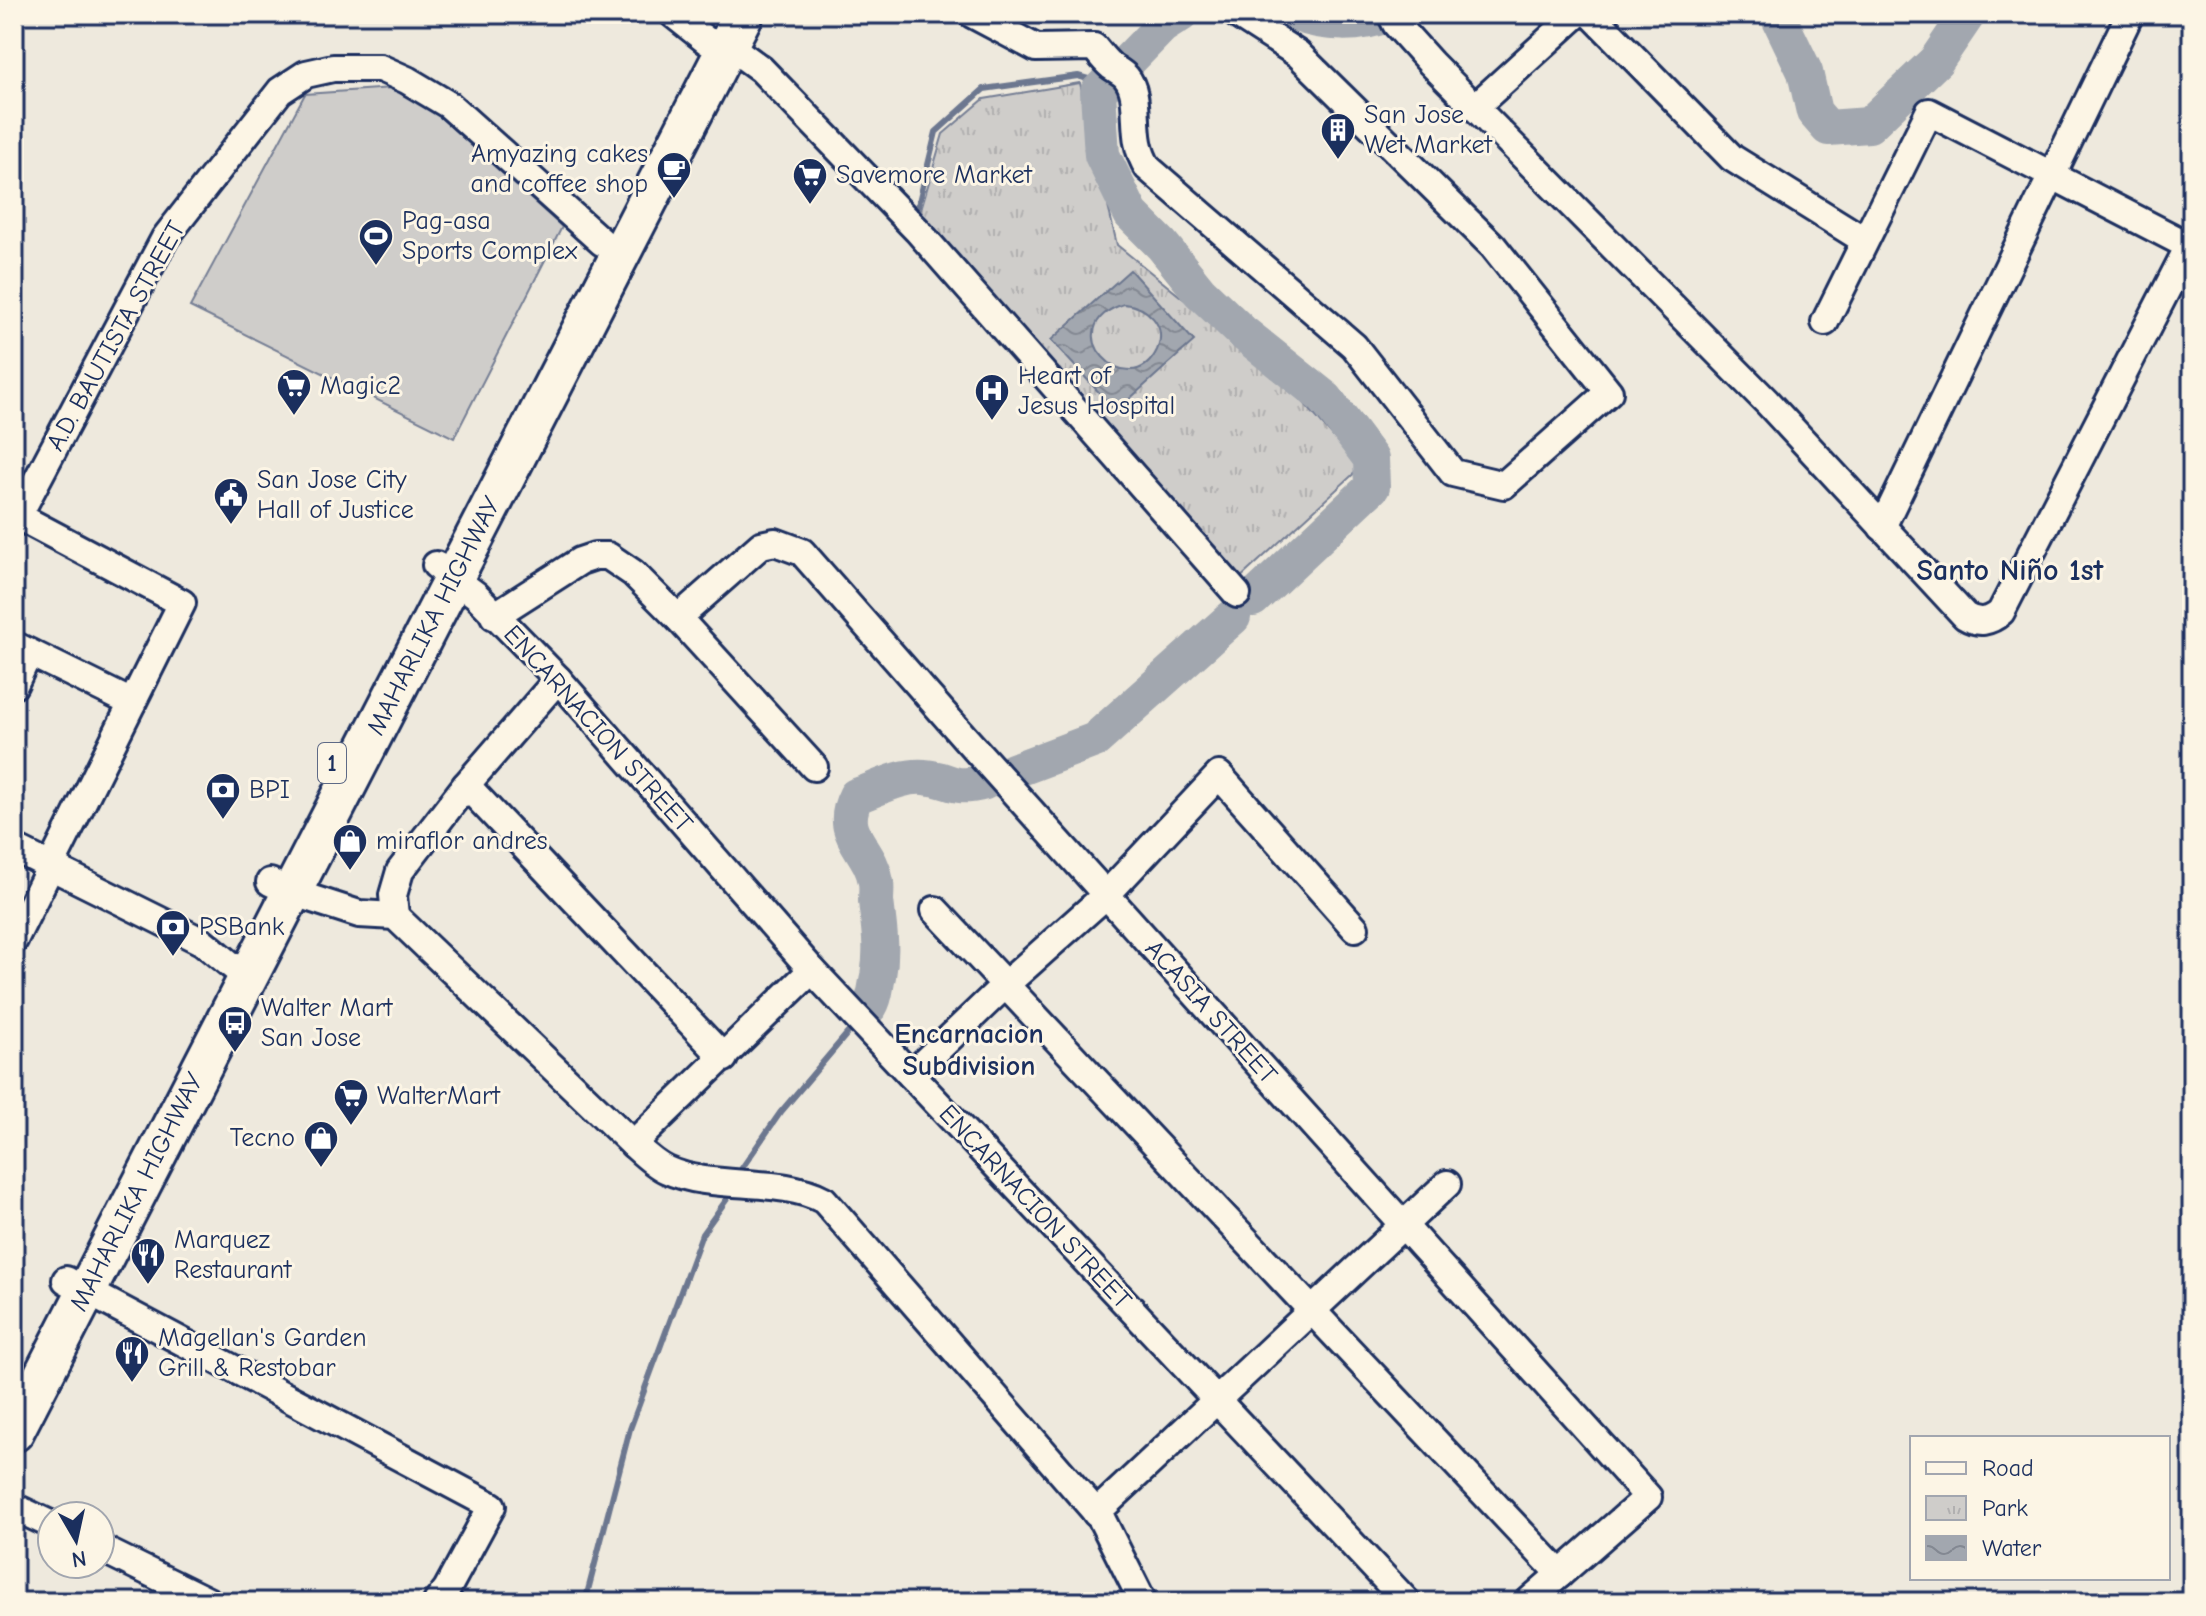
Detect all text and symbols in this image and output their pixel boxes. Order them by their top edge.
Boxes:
place label: San Jose Wet Market [1364,100,1494,160]
building icon: San Jose Wet Market [1319,111,1357,161]
place label: Amyazing cakes and coffee shop [470,139,648,199]
cafe icon: Amyazing cakes and coffee shop [655,150,693,200]
supermarket icon: Savemore Market [791,156,829,206]
place label: Savemore Market [836,160,1034,190]
place label: Pag-asa Sports Complex [402,206,578,266]
street label: A.D. BAUTISTA STREET [40,216,192,456]
sports icon: Pag-asa Sports Complex [357,217,395,267]
place label: Heart of Jesus Hospital [1018,361,1175,421]
supermarket icon: Magic2 [275,367,313,417]
place label: Magic2 [320,371,401,401]
hospital icon: Heart of Jesus Hospital [973,372,1011,422]
place label: San Jose City Hall of Justice [257,465,414,525]
public building icon: San Jose City Hall of Justice [212,476,250,526]
street label: MAHARLIKA HIGHWAY [361,491,507,740]
district label: Santo Niño 1st [1917,553,2105,588]
street label: ENCARNACION STREET [497,619,699,839]
road number: 1 [318,743,346,783]
bank icon: BPI [204,771,242,821]
place label: BPI [249,775,290,805]
shop icon: miraflor andres [331,822,369,872]
place label: miraflor andres [376,826,548,856]
bank icon: PSBank [154,908,192,958]
place label: PSBank [199,912,285,942]
street label: ACASIA STREET [1139,934,1284,1090]
place label: Walter Mart San Jose [261,993,394,1053]
bus stop icon: Walter Mart San Jose [216,1004,254,1054]
district label: Encarnacion Subdivision [894,1018,1044,1082]
street label: MAHARLIKA HIGHWAY [64,1067,210,1316]
supermarket icon: WalterMart [332,1077,370,1127]
place label: WalterMart [377,1081,501,1111]
street label: ENCARNACION STREET [933,1099,1138,1315]
shop icon: Tecno [302,1119,340,1169]
place label: Tecno [230,1123,295,1153]
place label: Marquez Restaurant [174,1225,293,1285]
restaurant icon: Marquez Restaurant [129,1236,167,1286]
place label: Magellan's Garden Grill & Restobar [158,1323,367,1383]
restaurant icon: Magellan's Garden Grill & Restobar [113,1334,151,1384]
legend [1910,1436,2170,1580]
text: Road [1982,1454,2034,1482]
text: Park [1982,1494,2028,1522]
north arrow [36,1500,116,1580]
text: Water [1982,1534,2042,1562]
text: N [70,1545,88,1573]

